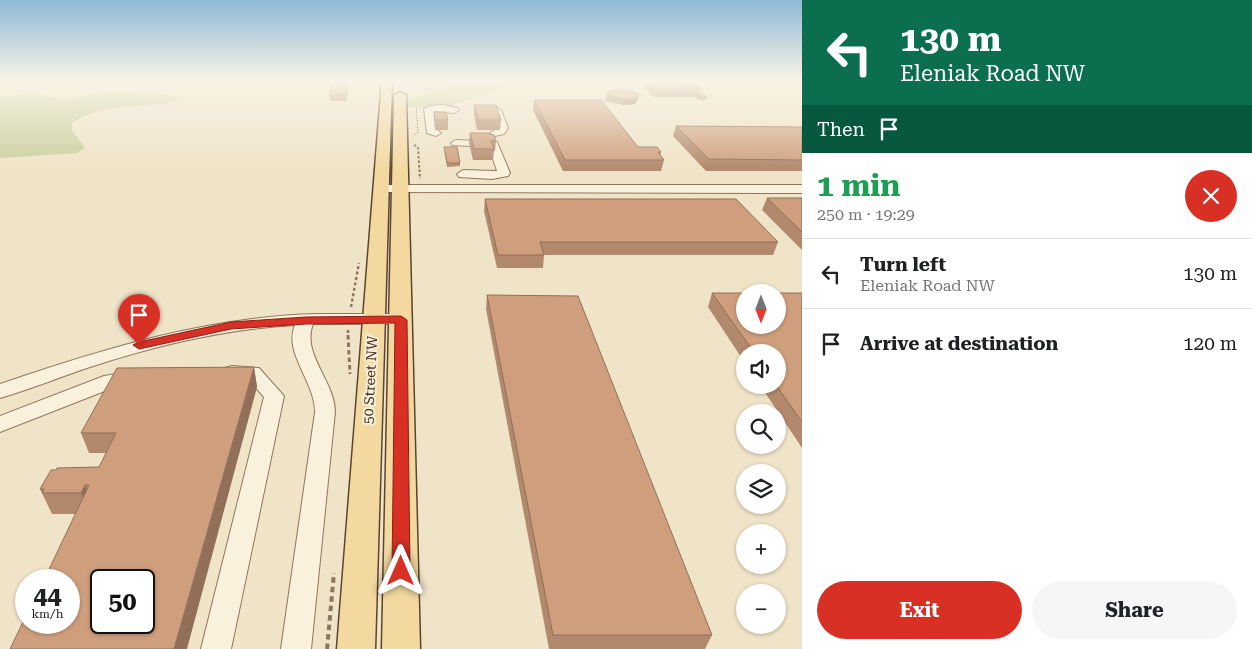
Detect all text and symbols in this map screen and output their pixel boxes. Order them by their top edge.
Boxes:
text: 130 m [900,19,1001,60]
icon: left [817,20,882,85]
text: Eleniak Road NW [900,61,1085,86]
icon: arrive [875,115,903,143]
text: Then [817,118,865,141]
text: 1 min [817,168,900,203]
button: close [1185,170,1237,222]
text: 250 m · 19:29 [817,205,915,224]
text: Turn left [860,253,946,276]
icon: left [817,260,845,288]
text: 130 m [1183,262,1237,285]
text: Eleniak Road NW [860,276,995,295]
north arrow [736,284,786,334]
map controls [736,284,786,634]
pin [118,294,160,345]
icon: arrive [125,301,153,329]
icon: arrive [817,330,845,358]
text: Arrive at destination [860,332,1058,355]
text: 120 m [1183,332,1237,355]
street label: 50 Street NW [360,335,380,425]
button: sound [736,344,786,394]
button: search [736,404,786,454]
button: layers [736,464,786,514]
button: + [736,524,786,574]
position arrow [374,544,426,596]
speed limit sign: 50 [90,569,155,634]
text: 44 [33,581,62,610]
button: Exit [817,581,1022,639]
button: Share [1032,581,1237,639]
button: − [736,584,786,634]
text: km/h [31,607,64,621]

